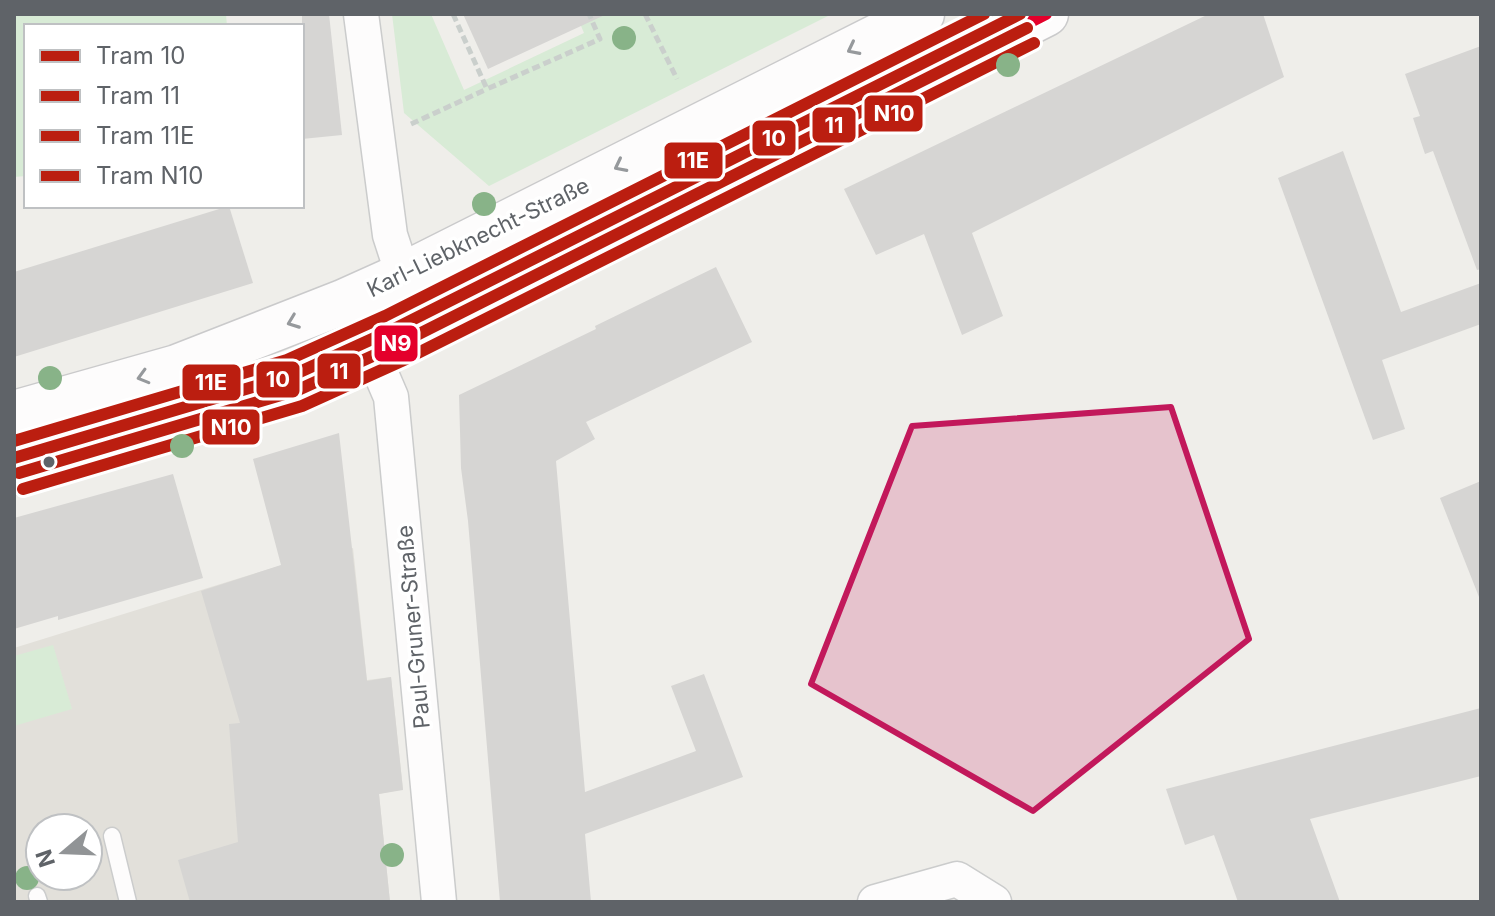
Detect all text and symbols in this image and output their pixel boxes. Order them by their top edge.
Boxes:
legend [24,24,304,208]
one-way arrow [846,39,861,55]
text: Tram 10 [96,41,185,70]
text: Tram 11 [96,81,180,110]
line badge: N10 [863,94,924,133]
text: N10 [873,100,915,126]
line badge: 11 [811,106,857,144]
text: 11 [825,112,843,138]
line badge: 10 [751,119,797,157]
text: Tram 11E [96,121,194,150]
text: 10 [762,125,786,151]
line badge: 11E [663,141,724,180]
text: 11E [677,147,709,173]
one-way arrow [614,156,629,172]
text: Tram N10 [96,161,203,190]
street label: Karl-Liebknecht-Straße [363,172,593,302]
one-way arrow [287,312,301,329]
line badge: N9 [373,324,419,363]
text: N9 [380,330,412,356]
line badge: 11 [316,352,362,390]
text: 11 [330,358,348,384]
line badge: 10 [255,360,301,399]
line badge: 11E [181,363,242,402]
text: 10 [266,366,290,392]
one-way arrow [136,368,150,384]
text: 11E [195,369,227,395]
line badge: N10 [201,408,261,446]
text: N10 [210,414,252,440]
unlabelled marker [41,454,57,470]
street label: Paul-Gruner-Straße [391,524,435,730]
north arrow [24,812,104,892]
text: N [30,846,60,871]

